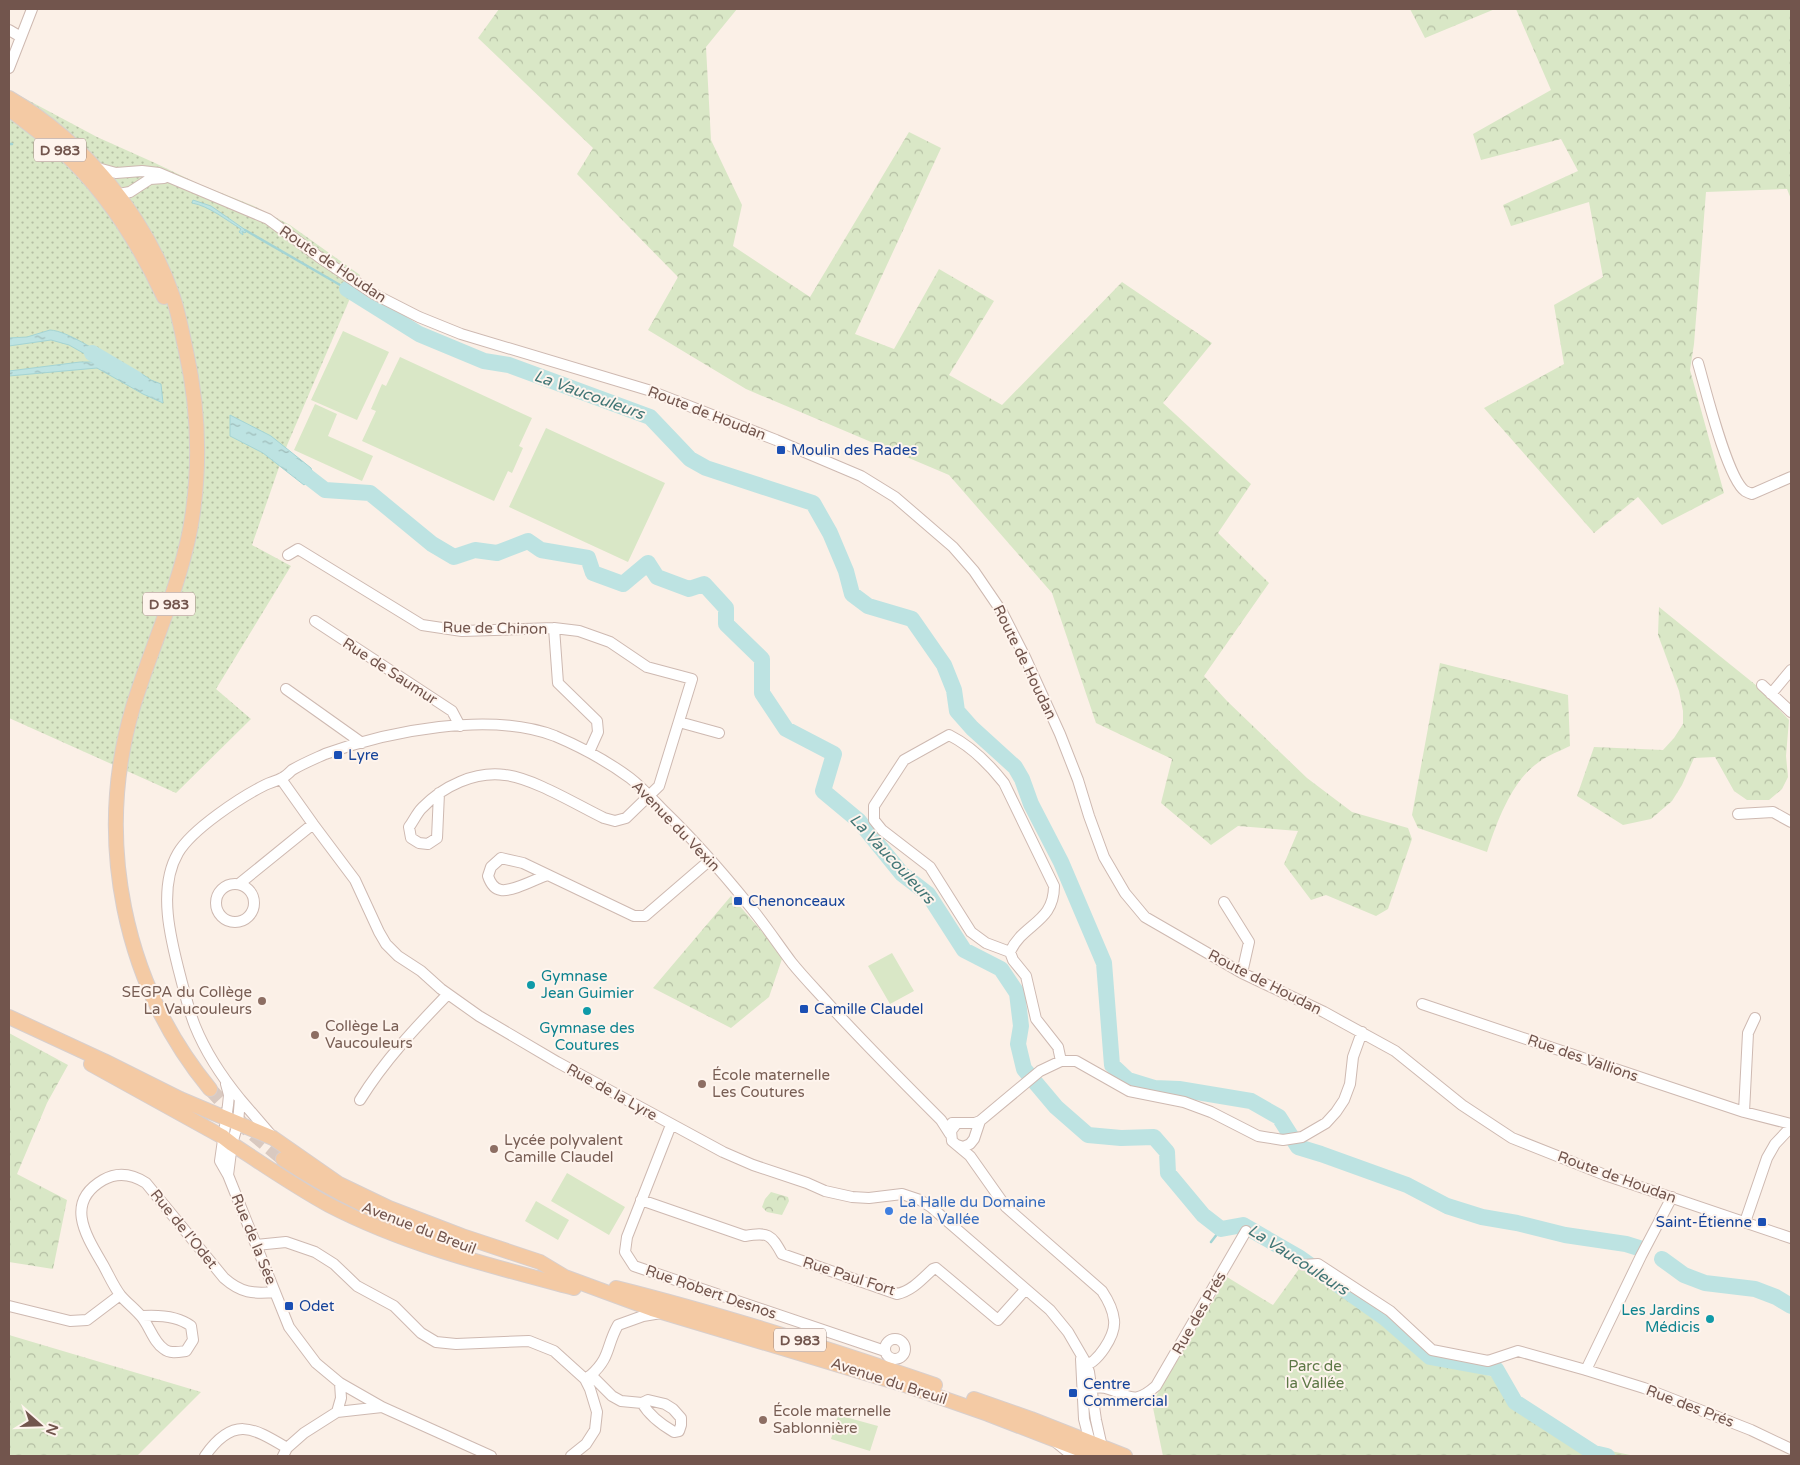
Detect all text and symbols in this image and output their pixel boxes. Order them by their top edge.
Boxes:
road number: D 983 [34,138,86,162]
street label: Route de Houdan [276,222,390,306]
water label: La Vaucouleurs [531,366,648,425]
street label: Route de Houdan [645,382,769,444]
place label: Moulin des Rades [791,441,917,459]
marker: Moulin des Rades [775,444,787,456]
road number: D 983 [143,592,195,616]
street label: Route de Houdan [989,602,1061,722]
street label: Rue de Chinon [442,618,548,638]
street label: Rue de Saumur [339,634,441,708]
place label: Lyre [348,746,379,764]
marker: Lyre [332,749,344,761]
street label: Avenue du Vexin [628,777,724,875]
water label: La Vaucouleurs [845,810,940,909]
place label: Chenonceaux [748,892,845,910]
marker: Chenonceaux [732,895,744,907]
street label: Route de Houdan [1205,946,1325,1018]
place label: Gymnase Jean Guimier [541,967,634,1002]
marker: Gymnase Jean Guimier [525,979,537,991]
place label: SEGPA du Collège La Vaucouleurs [122,983,252,1018]
marker: SEGPA du Collège La Vaucouleurs [256,995,268,1007]
place label: Camille Claudel [814,1000,924,1018]
marker: Camille Claudel [798,1003,810,1015]
marker: Gymnase des Coutures [581,1005,593,1017]
place label: Collège La Vaucouleurs [325,1017,413,1052]
place label: Gymnase des Coutures [539,1019,635,1054]
marker: Collège La Vaucouleurs [309,1029,321,1041]
street label: Rue des Vallions [1525,1031,1641,1085]
street label: Rue de la Lyre [564,1060,660,1124]
place label: École maternelle Les Coutures [712,1066,830,1101]
marker: École maternelle Les Coutures [696,1078,708,1090]
place label: Lycée polyvalent Camille Claudel [504,1131,623,1166]
marker: Lycée polyvalent Camille Claudel [488,1143,500,1155]
street label: Route de Houdan [1555,1147,1679,1207]
street label: Rue de l'Odet [147,1186,222,1272]
street label: Rue de la Sée [228,1191,280,1287]
place label: La Halle du Domaine de la Vallée [899,1193,1046,1228]
street label: Avenue du Breuil [359,1198,479,1258]
marker: La Halle du Domaine de la Vallée [883,1205,895,1217]
place label: Saint-Étienne [1656,1213,1752,1231]
marker: Saint-Étienne [1756,1216,1768,1228]
water label: La Vaucouleurs [1244,1220,1353,1301]
street label: Rue Paul Fort [800,1253,898,1299]
street label: Rue Robert Desnos [643,1261,779,1323]
street label: Rue des Prés [1168,1268,1230,1358]
place label: Odet [299,1297,335,1315]
marker: Odet [283,1300,295,1312]
place label: Les Jardins Médicis [1621,1301,1700,1336]
marker: Les Jardins Médicis [1704,1313,1716,1325]
road number: D 983 [774,1328,826,1352]
street label: Avenue du Breuil [829,1354,949,1408]
park label: Parc de la Vallée [1286,1357,1344,1392]
place label: Centre Commercial [1083,1375,1168,1410]
street label: Rue des Prés [1644,1381,1736,1431]
marker: Centre Commercial [1067,1387,1079,1399]
north arrow [15,1400,65,1450]
place label: École maternelle Sablonnière [773,1402,891,1437]
marker: École maternelle Sablonnière [757,1414,769,1426]
text: N [42,1421,62,1437]

